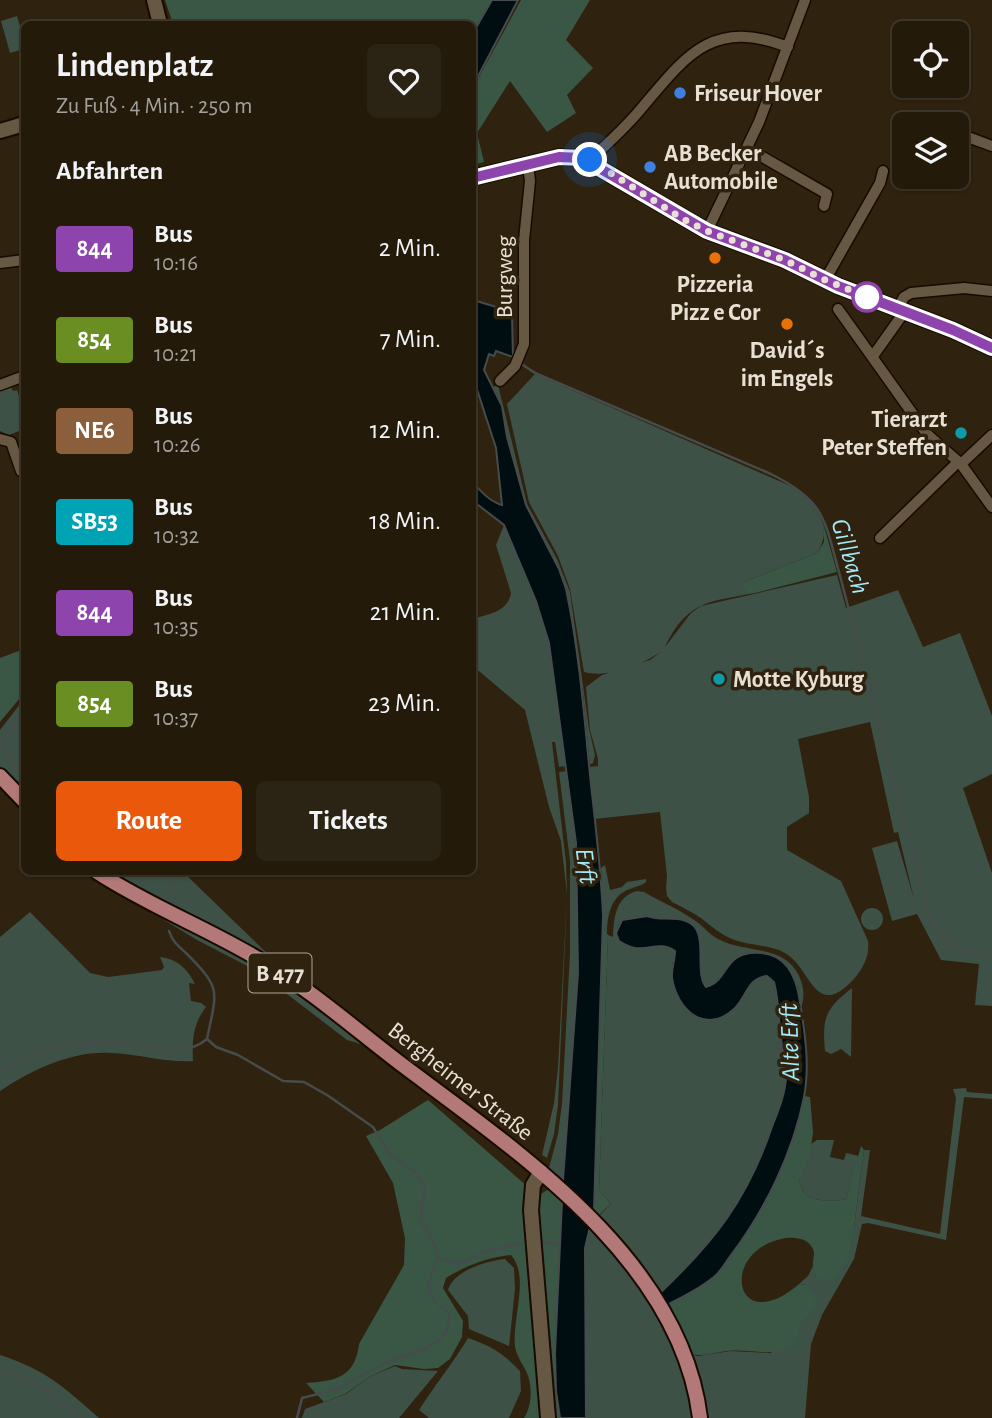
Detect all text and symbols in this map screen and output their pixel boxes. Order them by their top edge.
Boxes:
map controls [892,21,969,189]
button: locate [892,21,969,98]
button: heart [367,44,441,118]
text: Lindenplatz [56,50,213,83]
place label: Friseur Hover [694,82,822,106]
marker: Friseur Hover [672,85,688,101]
text: Zu Fuß · 4 Min. · 250 m [56,95,253,118]
button: layers [892,112,969,189]
your location [572,142,607,177]
place label: AB Becker Automobile [664,142,778,194]
text: Abfahrten [56,158,163,184]
marker: AB Becker Automobile [642,159,658,175]
text: Bus [154,221,193,247]
text: 2 Min. [379,235,441,261]
street label: Burgweg [493,235,517,318]
text: 844 [77,237,112,261]
marker: Pizzeria Pizz e Cor [707,250,723,266]
text: 10:16 [154,252,198,275]
place label: Pizzeria Pizz e Cor [670,273,761,325]
unlabelled marker [852,282,882,312]
text: Bus [154,312,193,338]
marker: David´s im Engels [779,316,795,332]
text: 7 Min. [380,326,441,352]
text: 854 [77,328,112,352]
place label: David´s im Engels [741,339,833,391]
text: 10:21 [154,343,198,366]
text: Bus [154,403,193,429]
place label: Tierarzt Peter Steffen [821,408,947,460]
text: 12 Min. [370,417,441,443]
text: NE6 [74,419,115,443]
marker: Tierarzt Peter Steffen [953,425,969,441]
text: 10:26 [154,434,201,457]
text: Bus [154,494,193,520]
text: 18 Min. [369,508,441,534]
text: SB53 [71,510,118,534]
water label: Gillbach [826,516,874,597]
text: 10:32 [154,525,199,548]
text: Bus [154,585,193,611]
text: 21 Min. [370,599,441,625]
text: 844 [77,601,112,625]
text: 10:35 [154,616,198,639]
place label: Motte Kyburg [733,668,865,692]
marker: Motte Kyburg [711,671,727,687]
text: Bus [154,676,193,702]
text: 23 Min. [368,690,441,716]
text: 854 [77,692,112,716]
text: 10:37 [154,707,198,730]
button: Route [56,781,242,861]
button: Tickets [256,781,441,861]
water label: Erft [571,847,601,886]
road number: B 477 [248,954,312,992]
water label: Alte Erft [776,1002,804,1083]
street label: Bergheimer Straße [383,1018,537,1146]

